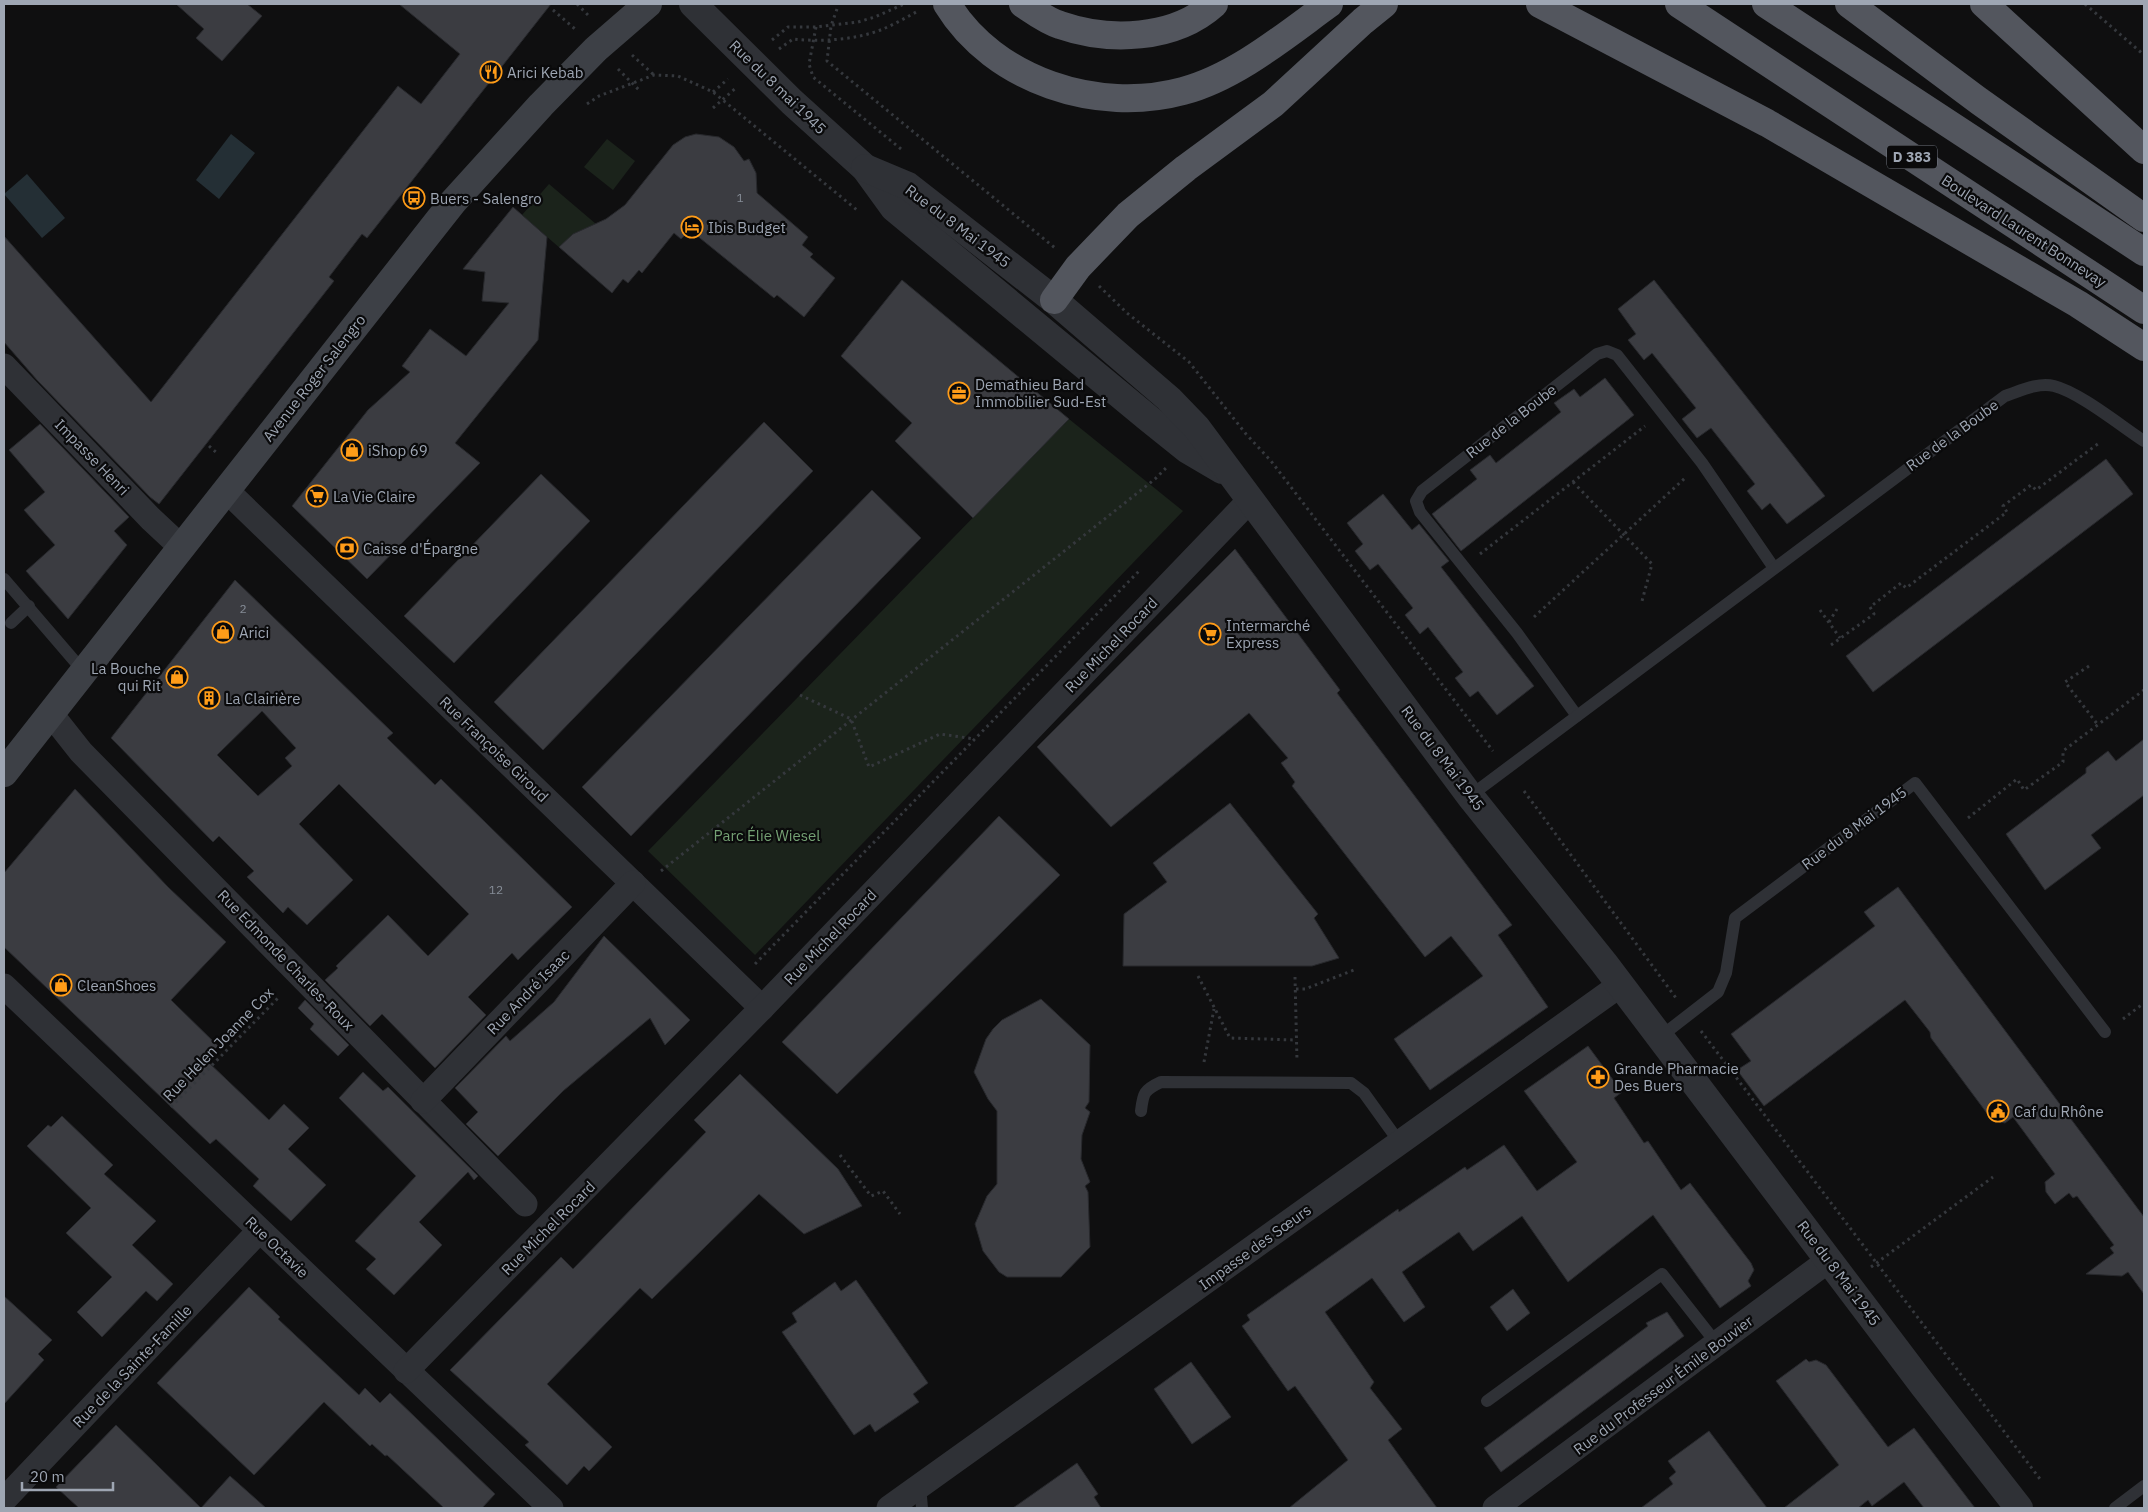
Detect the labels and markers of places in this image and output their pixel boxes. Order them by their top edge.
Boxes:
restaurant icon: Arici Kebab [479,60,503,84]
place label: Arici Kebab [507,63,584,82]
bus stop icon: Buers - Salengro [402,186,426,210]
place label: Buers - Salengro [430,189,542,208]
hotel icon: Ibis Budget [680,215,704,239]
place label: Ibis Budget [708,218,786,237]
place label: Demathieu Bard Immobilier Sud-Est [975,375,1106,411]
office icon: Demathieu Bard Immobilier Sud-Est [947,381,971,405]
shop icon: iShop 69 [340,438,364,462]
place label: iShop 69 [368,441,428,460]
supermarket icon: La Vie Claire [305,484,329,508]
place label: La Vie Claire [333,487,416,506]
bank icon: Caisse d'Épargne [335,536,359,560]
place label: Caisse d'Épargne [363,539,478,558]
place label: Intermarché Express [1226,616,1310,652]
shop icon: Arici [211,620,235,644]
supermarket icon: Intermarché Express [1198,622,1222,646]
place label: Arici [239,623,269,642]
place label: La Bouche qui Rit [91,659,161,695]
shop icon: La Bouche qui Rit [165,665,189,689]
building icon: La Clairière [197,686,221,710]
place label: La Clairière [225,689,300,708]
shop icon: CleanShoes [49,973,73,997]
place label: CleanShoes [77,976,156,995]
place label: Grande Pharmacie Des Buers [1614,1059,1739,1095]
pharmacy icon: Grande Pharmacie Des Buers [1586,1065,1610,1089]
public building icon: Caf du Rhône [1986,1099,2010,1123]
place label: Caf du Rhône [2014,1102,2104,1121]

